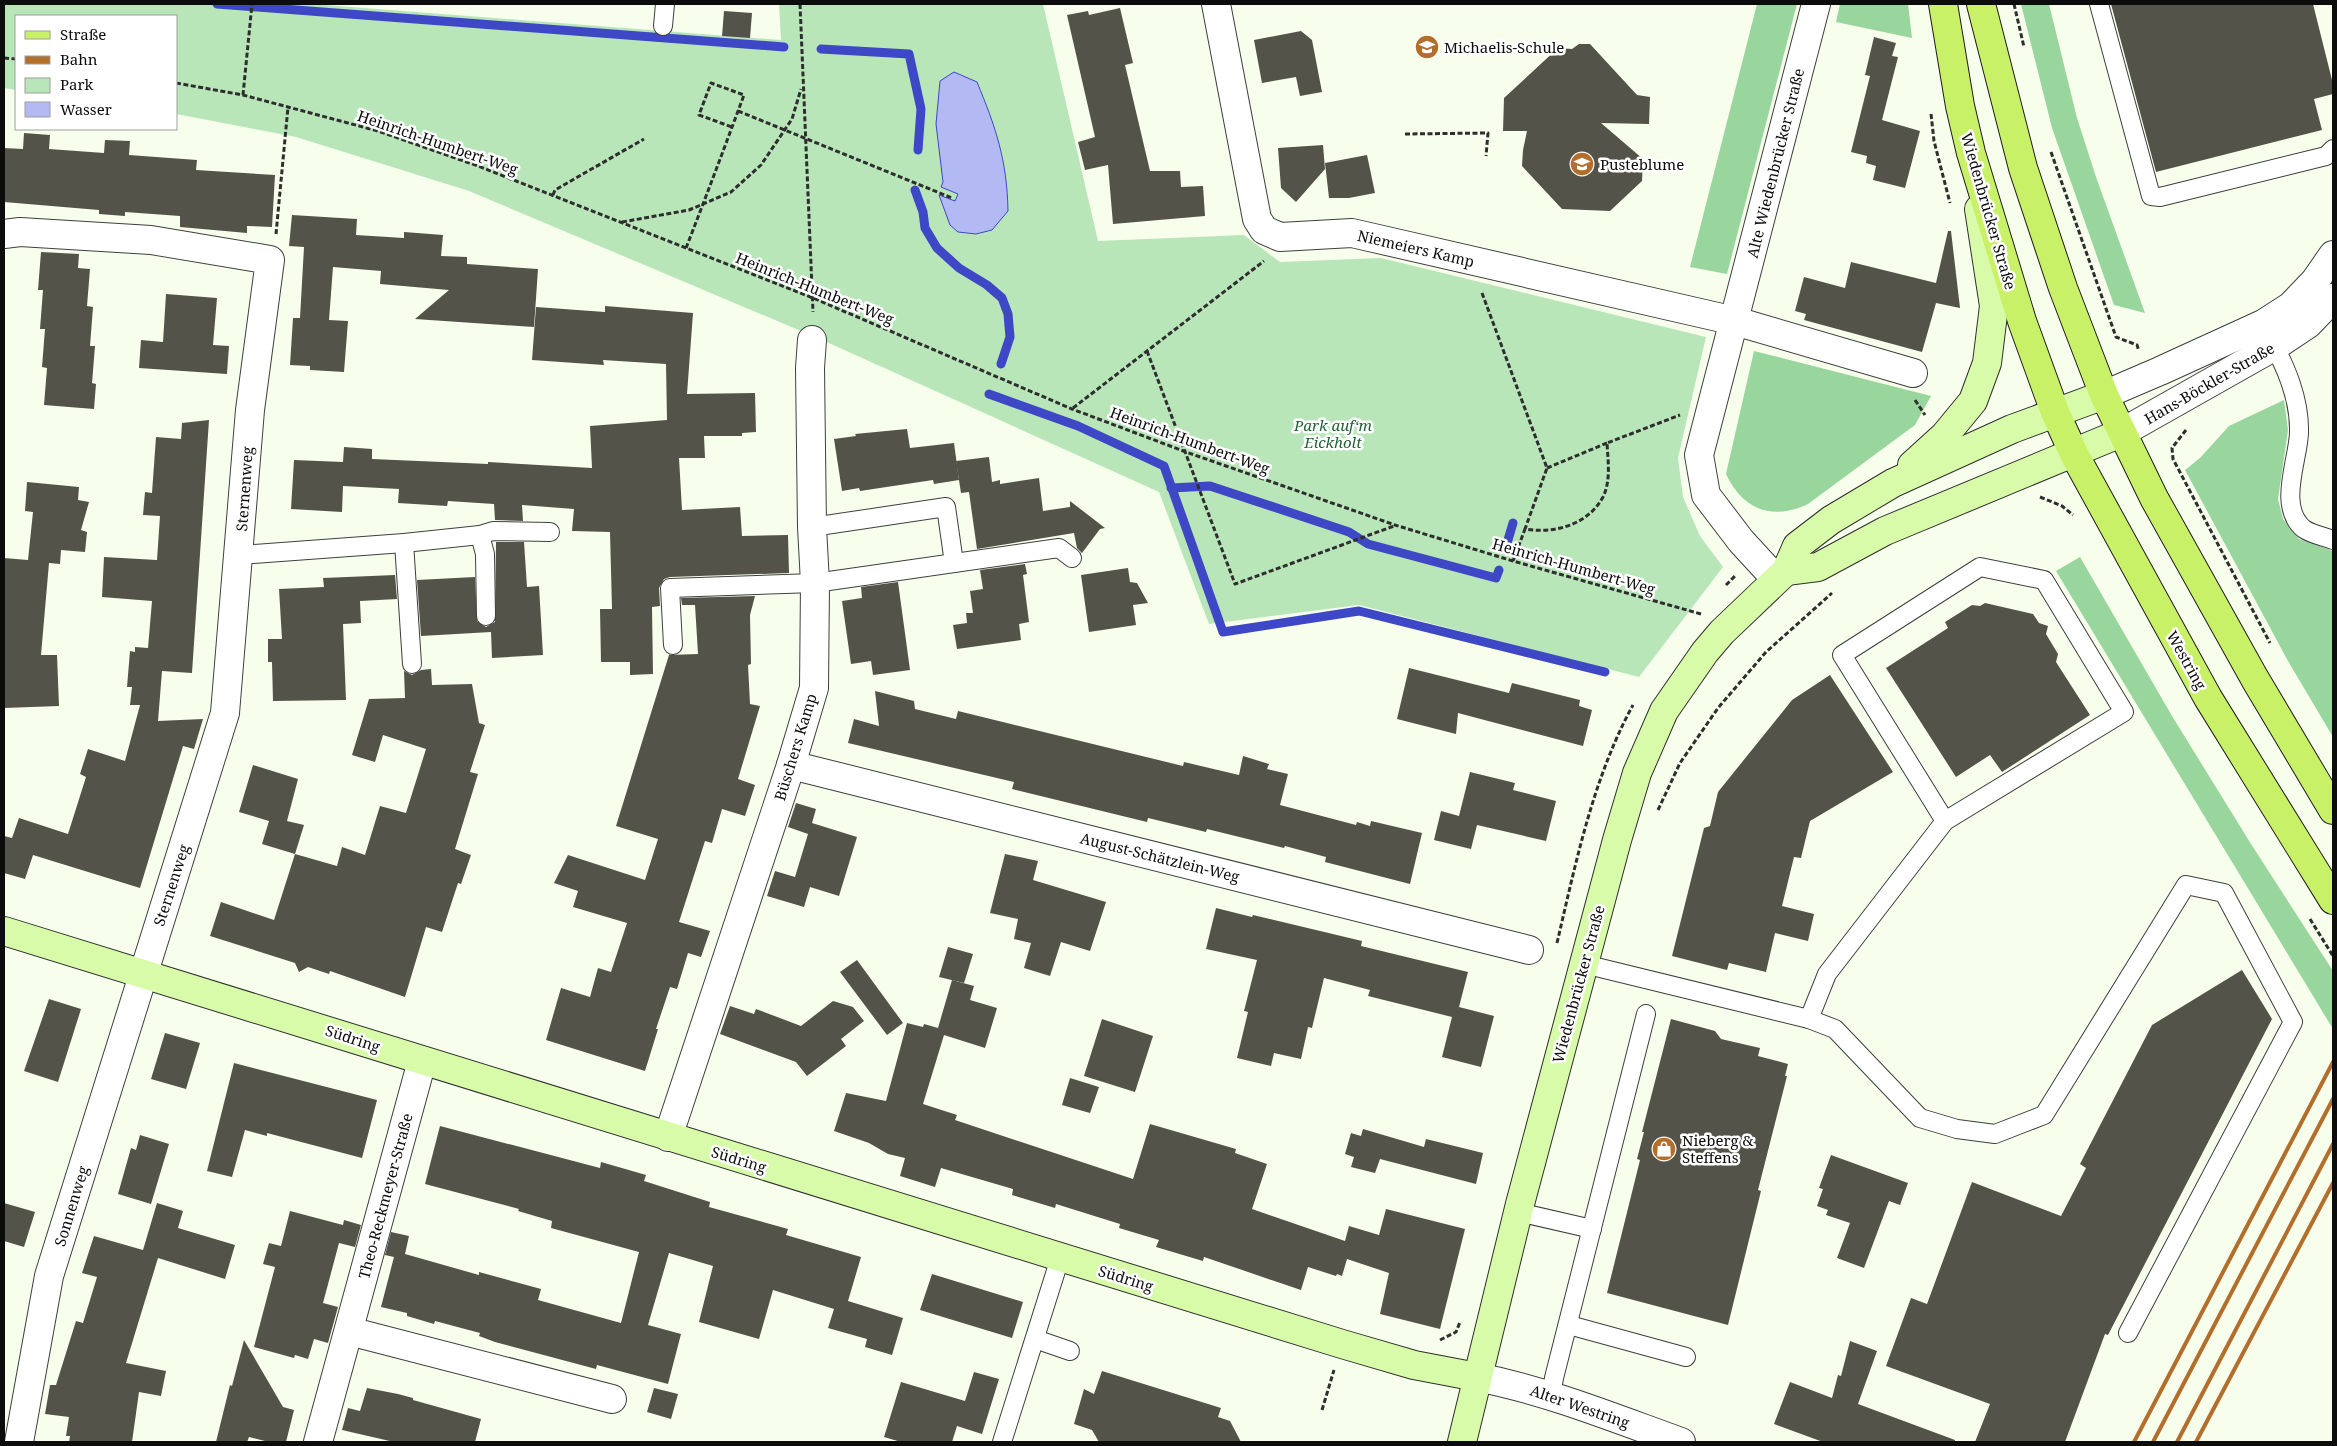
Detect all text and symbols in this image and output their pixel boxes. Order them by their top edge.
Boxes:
legend [15,15,178,130]
text: Straße [60,24,106,44]
school or university icon: Michaelis-Schule [1414,34,1440,60]
place label: Michaelis-Schule [1444,37,1564,57]
text: Bahn [60,49,98,69]
street label: Alte Wiedenbrücker Straße [1742,66,1808,260]
text: Park [60,74,94,94]
text: Wasser [60,99,112,119]
street label: Heinrich-Humbert-Weg [355,105,521,179]
street label: Wiedenbrücker Straße [1957,130,2021,292]
school or university icon: Pusteblume [1569,151,1595,177]
place label: Pusteblume [1600,154,1684,174]
street label: Niemeiers Kamp [1356,225,1476,271]
street label: Heinrich-Humbert-Weg [733,247,897,329]
street label: Hans-Böckler-Straße [2140,338,2278,428]
street label: Heinrich-Humbert-Weg [1107,402,1273,478]
park label: Park auf‘m Eickholt [1293,415,1373,452]
street label: Sternenweg [231,446,257,532]
street label: Heinrich-Humbert-Weg [1490,533,1658,599]
street label: Westring [2163,627,2211,693]
street label: Büschers Kamp [769,691,821,803]
street label: August-Schätzlein-Weg [1078,828,1242,886]
street label: Sternenweg [148,842,194,928]
street label: Wiedenbrücker Straße [1547,903,1609,1065]
street label: Südring [323,1020,383,1056]
street label: Theo-Reckmeyer-Straße [353,1111,417,1281]
place label: Nieberg & Steffens [1682,1130,1754,1167]
shop icon: Nieberg & Steffens [1651,1136,1677,1162]
street label: Südring [709,1141,769,1177]
street label: Sonnenweg [49,1163,93,1249]
street label: Südring [1096,1260,1156,1296]
street label: Alter Westring [1528,1380,1632,1432]

